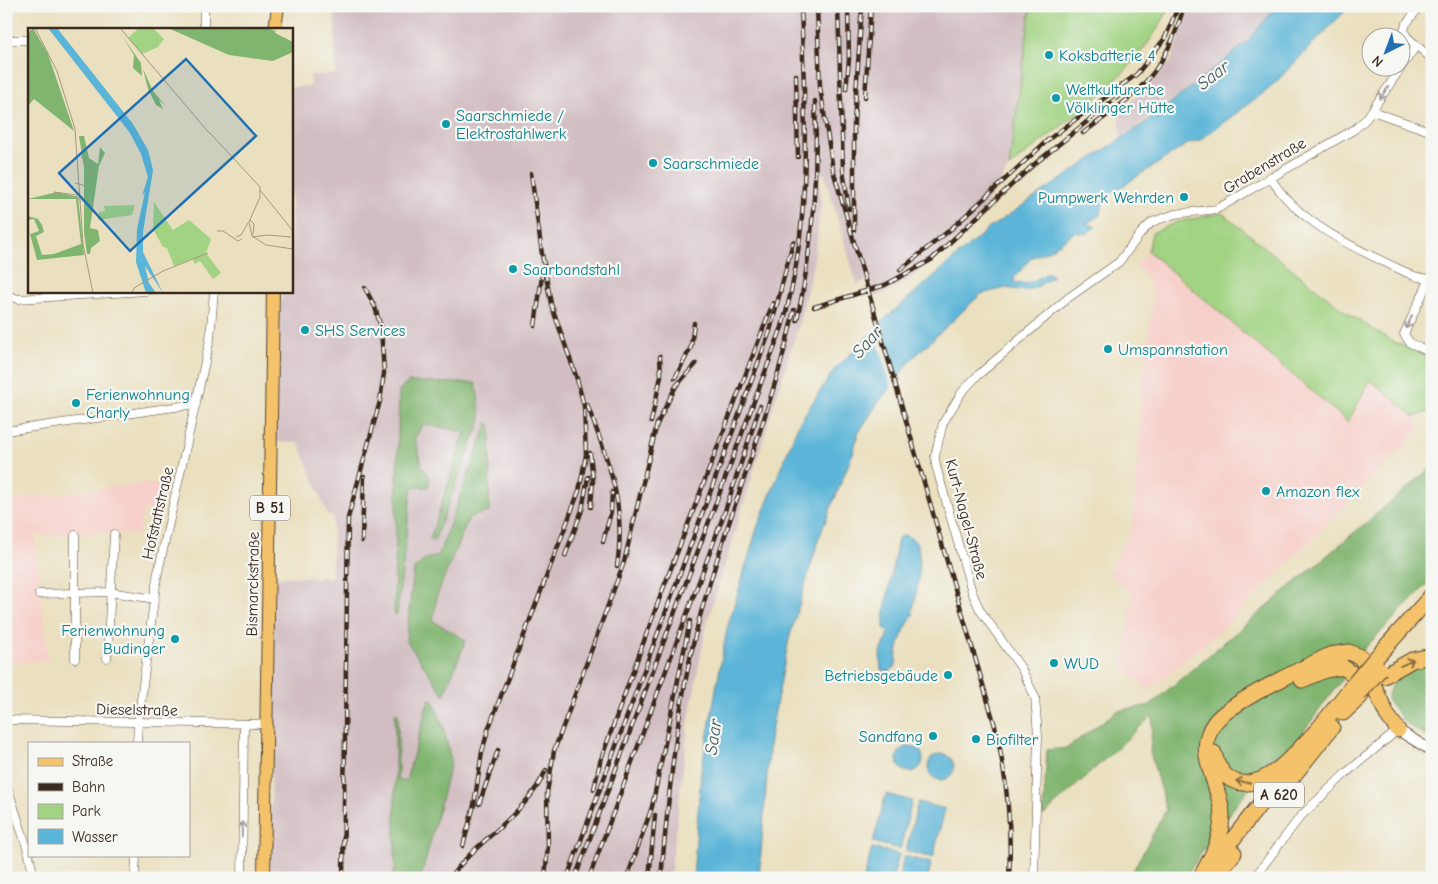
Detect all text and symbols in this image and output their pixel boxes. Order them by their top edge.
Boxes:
inset map [28,28,292,292]
north arrow [1360,28,1410,78]
place label: Koksbatterie 4 [1059,47,1155,65]
marker: Koksbatterie 4 [1043,49,1055,61]
text: N [1369,52,1387,71]
water label: Saar [1193,56,1234,95]
place label: Weltkulturerbe Völklinger Hütte [1066,81,1175,117]
one-way arrow [1379,86,1389,100]
marker: Weltkulturerbe Völklinger Hütte [1050,92,1062,104]
place label: Saarschmiede / Elektrostahlwerk [456,107,567,143]
marker: Saarschmiede / Elektrostahlwerk [440,118,452,130]
street label: Grabenstraße [1220,134,1309,198]
place label: Saarschmiede [663,155,759,173]
marker: Saarschmiede [647,157,659,169]
place label: Pumpwerk Wehrden [1038,189,1174,207]
marker: Pumpwerk Wehrden [1178,191,1190,203]
place label: Saarbandstahl [523,261,620,279]
marker: Saarbandstahl [507,263,519,275]
one-way arrow [1404,314,1413,329]
water label: Saar [848,321,888,363]
place label: SHS Services [315,322,406,340]
marker: SHS Services [299,324,311,336]
place label: Umspannstation [1118,341,1228,359]
marker: Umspannstation [1102,343,1114,355]
place label: Ferienwohnung Charly [86,386,190,422]
marker: Ferienwohnung Charly [70,397,82,409]
street label: Kurt-Nagel-Straße [941,457,991,581]
street label: Hofstattstraße [139,465,177,561]
place label: Amazon flex [1276,483,1360,501]
marker: Amazon flex [1260,485,1272,497]
road number: B 51 [250,496,290,520]
street label: Bismarckstraße [243,531,263,637]
place label: Ferienwohnung Budinger [61,622,166,658]
marker: Ferienwohnung Budinger [169,633,181,645]
place label: WUD [1064,655,1099,673]
marker: WUD [1048,657,1060,669]
one-way arrow [1399,658,1414,667]
place label: Betriebsgebäude [824,667,938,685]
marker: Betriebsgebäude [942,669,954,681]
street label: Dieselstraße [96,700,178,720]
water label: Saar [701,717,726,756]
place label: Sandfang [859,728,923,746]
marker: Sandfang [927,730,939,742]
place label: Biofilter [986,731,1039,749]
marker: Biofilter [970,733,982,745]
legend [28,742,190,856]
text: Straße [72,752,114,770]
one-way arrow [1235,777,1251,787]
text: Bahn [72,778,105,796]
road number: A 620 [1254,782,1304,808]
text: Park [72,802,101,820]
one-way arrow [237,821,247,838]
text: Wasser [72,828,118,846]

